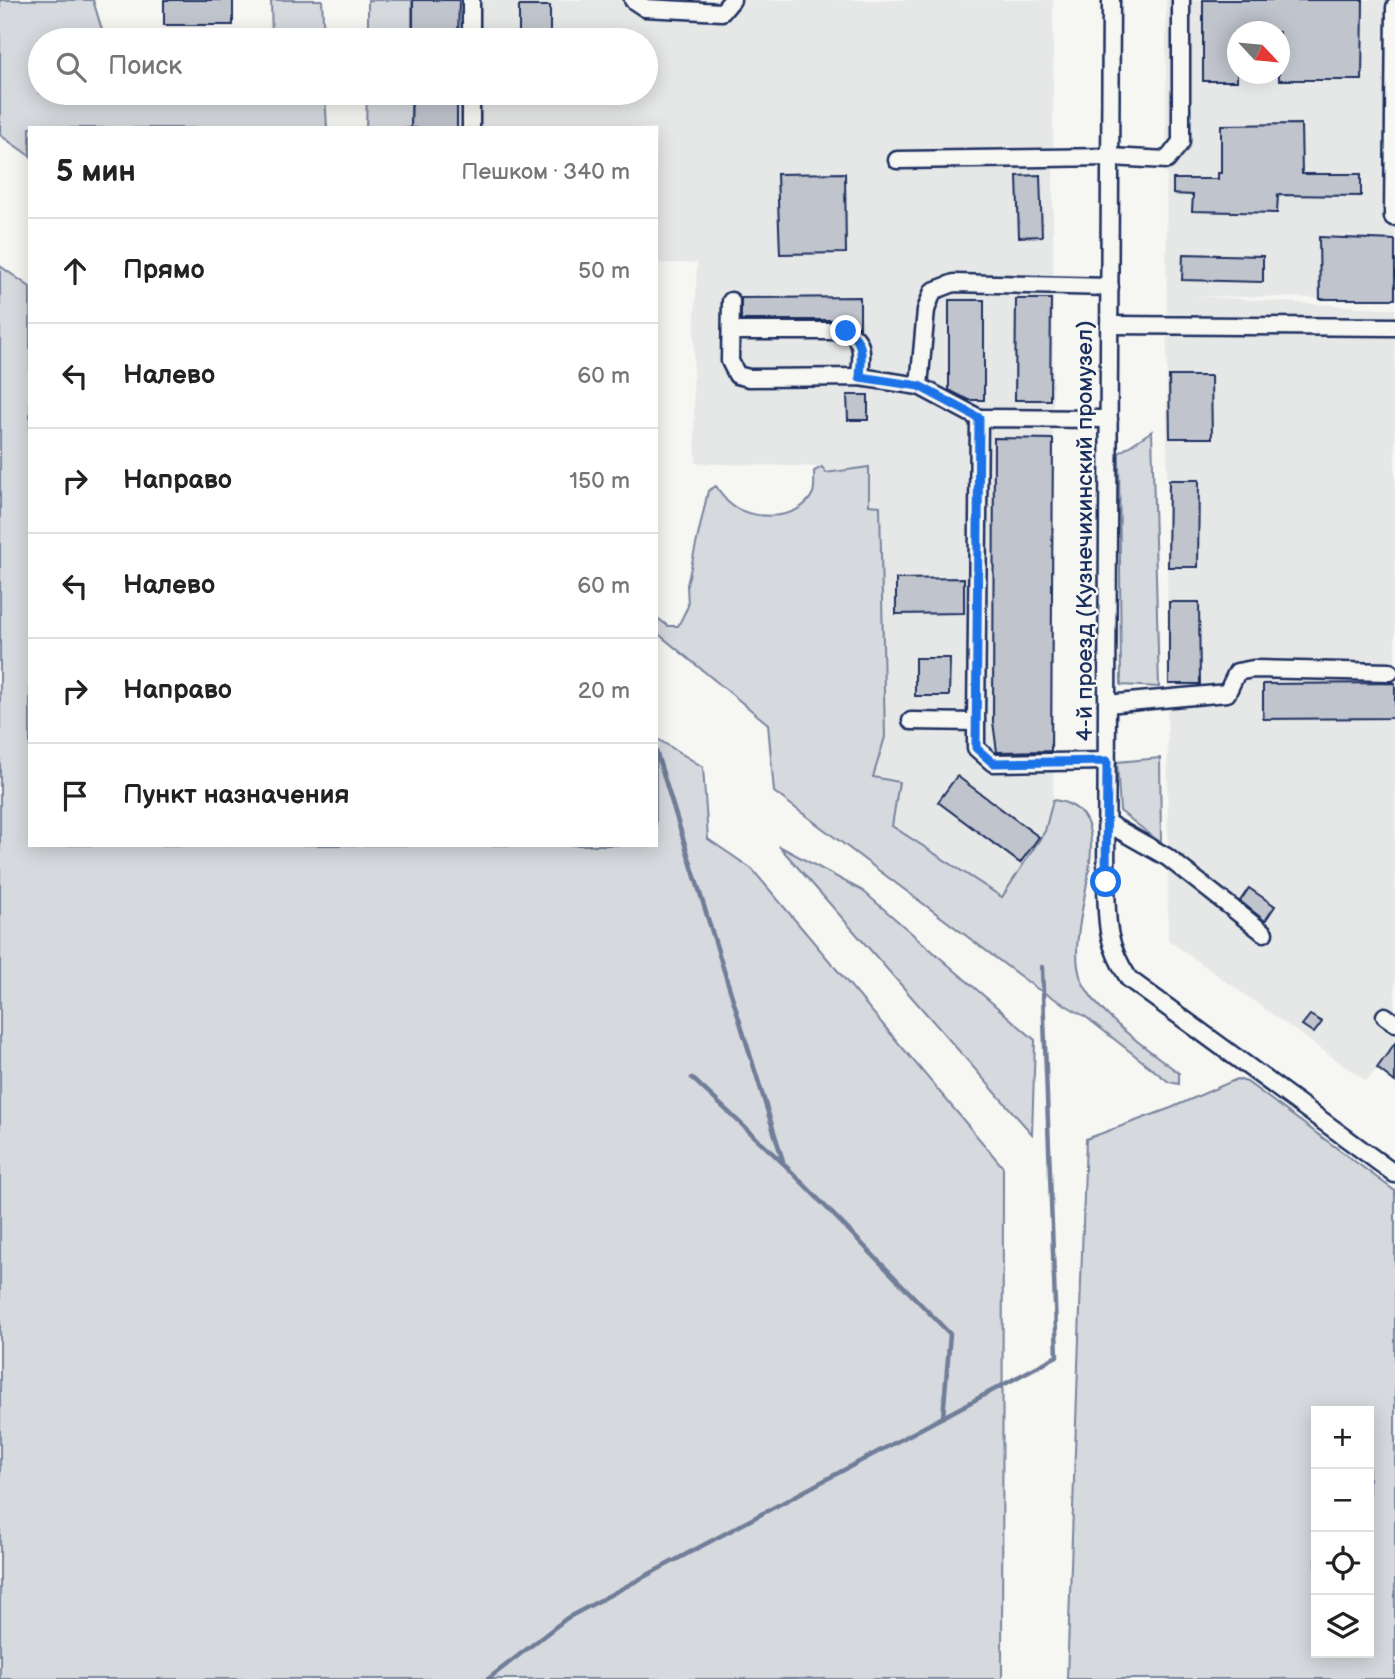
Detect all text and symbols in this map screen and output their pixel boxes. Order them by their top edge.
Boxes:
north arrow [1227,21,1290,84]
search box [28,28,658,105]
icon: search [52,48,90,86]
text: Поиск [108,51,182,82]
text: 5 мин [56,154,136,190]
text: Пешком · 340 m [461,158,630,186]
icon: ahead [56,252,94,290]
text: Прямо [123,255,205,286]
text: 50 m [578,257,630,285]
route end [830,315,861,346]
street label: 4-й проезд (Кузнечихинский промузел) [1071,321,1099,741]
icon: left [56,357,94,395]
text: Налево [123,360,215,391]
text: 60 m [577,362,630,390]
icon: right [56,462,94,500]
text: Направо [123,465,232,496]
text: 150 m [569,467,630,495]
icon: left [56,567,94,605]
text: Налево [123,570,215,601]
text: 60 m [577,572,630,600]
icon: right [56,672,94,710]
text: Направо [123,675,232,706]
text: 20 m [578,677,630,705]
icon: arrive [56,777,94,815]
text: Пункт назначения [123,780,349,811]
route start [1090,866,1121,897]
map controls [1311,1406,1374,1658]
button: + [1311,1406,1374,1469]
button: − [1311,1469,1374,1532]
button: locate [1311,1532,1374,1595]
button: layers [1311,1595,1374,1658]

